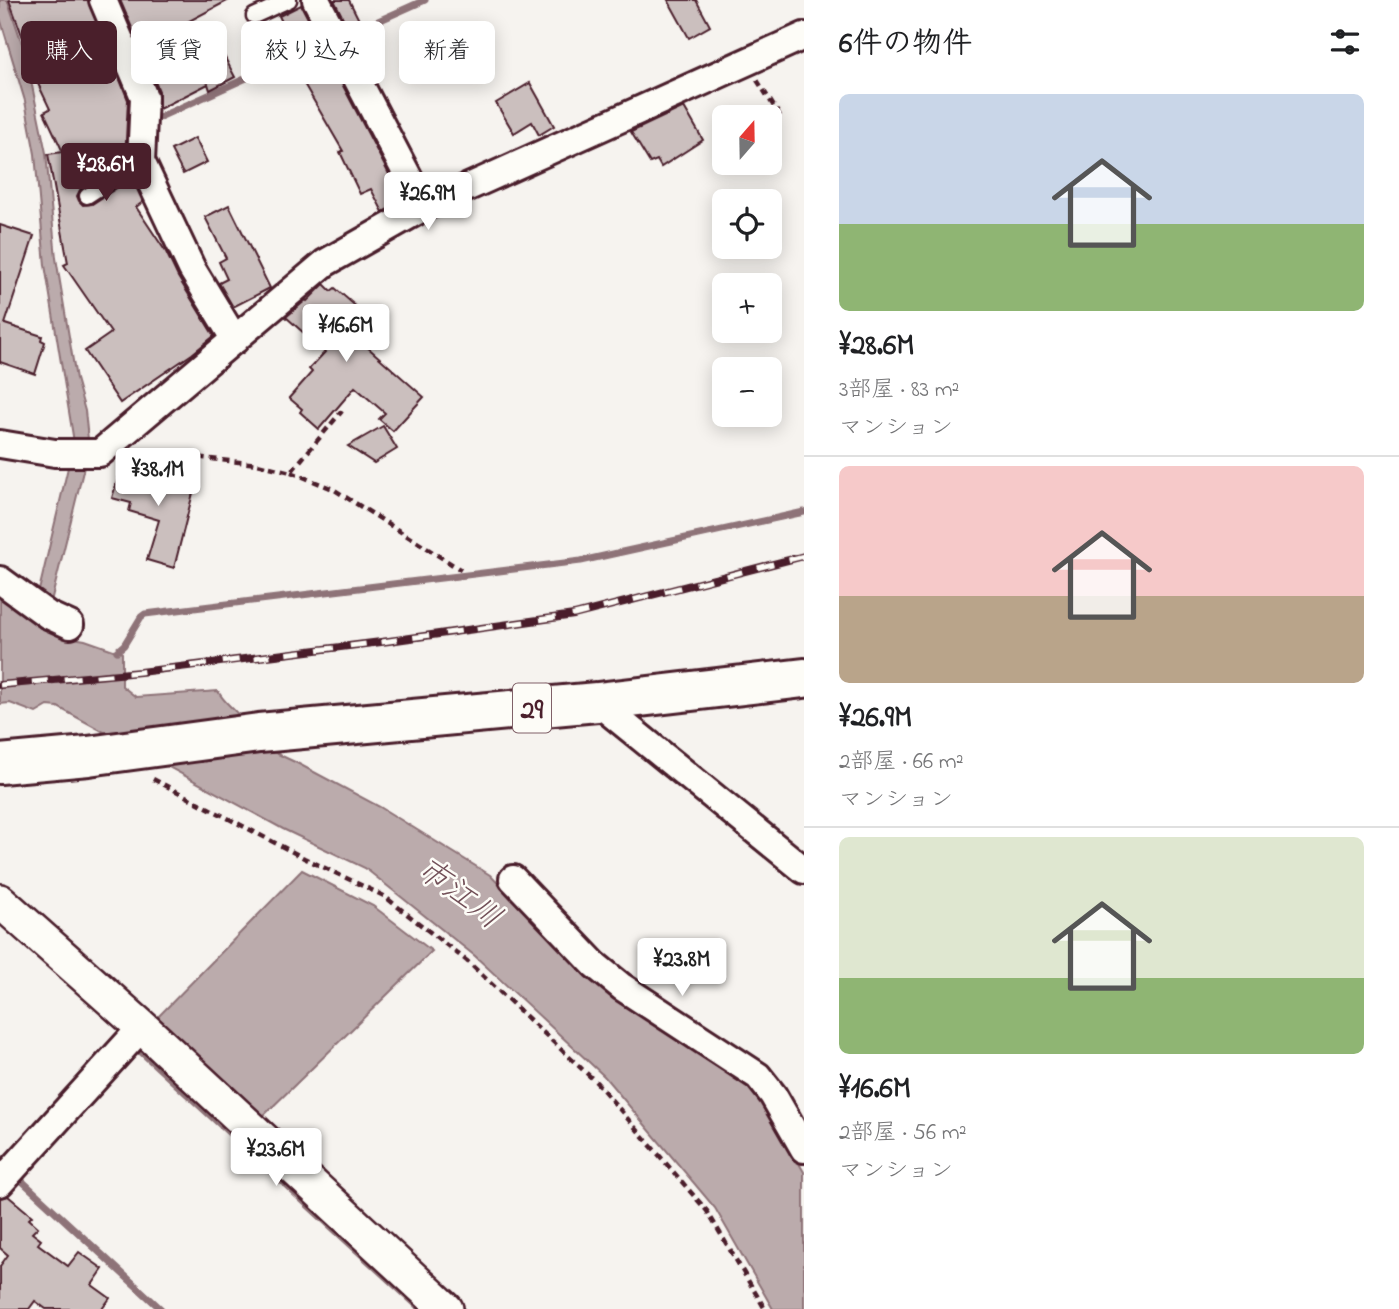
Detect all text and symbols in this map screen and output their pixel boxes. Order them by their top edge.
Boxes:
chip: 購入 [21,21,117,84]
chip: 賃貸 [131,21,227,84]
chip: 絞り込み [241,21,385,84]
chip: 新着 [399,21,495,84]
text: 6件の物件 [839,23,972,67]
icon: filters [1326,23,1364,61]
north arrow [712,105,782,175]
map controls [712,105,782,427]
icon: home [1039,140,1165,266]
pin: ¥28.6M [49,144,163,203]
text: ¥28.6M [77,149,135,182]
pin: ¥26.9M [371,173,485,232]
text: ¥26.9M [400,178,456,211]
button: locate [712,189,782,259]
button: + [712,273,782,343]
pin: ¥16.6M [289,304,403,364]
text: ¥16.6M [318,310,374,343]
text: ¥28.6M [839,325,914,369]
button: − [712,357,782,427]
text: 3部屋 · 83 m² [839,374,959,407]
text: マンション [839,412,953,445]
pin: ¥38.1M [101,448,215,508]
text: ¥38.1M [131,454,185,487]
icon: home [1039,512,1165,638]
road number: 29 [513,684,551,732]
text: ¥26.9M [839,697,912,741]
text: 2部屋 · 66 m² [839,746,964,779]
text: マンション [839,784,953,817]
water label: 市江川 [405,847,510,942]
icon: home [1039,883,1165,1009]
pin: ¥23.8M [625,939,739,998]
text: ¥23.8M [653,944,711,977]
text: ¥16.6M [839,1068,911,1112]
text: 2部屋 · 56 m² [839,1117,967,1150]
pin: ¥23.6M [219,1128,333,1188]
text: ¥23.6M [247,1134,305,1167]
text: マンション [839,1155,953,1188]

